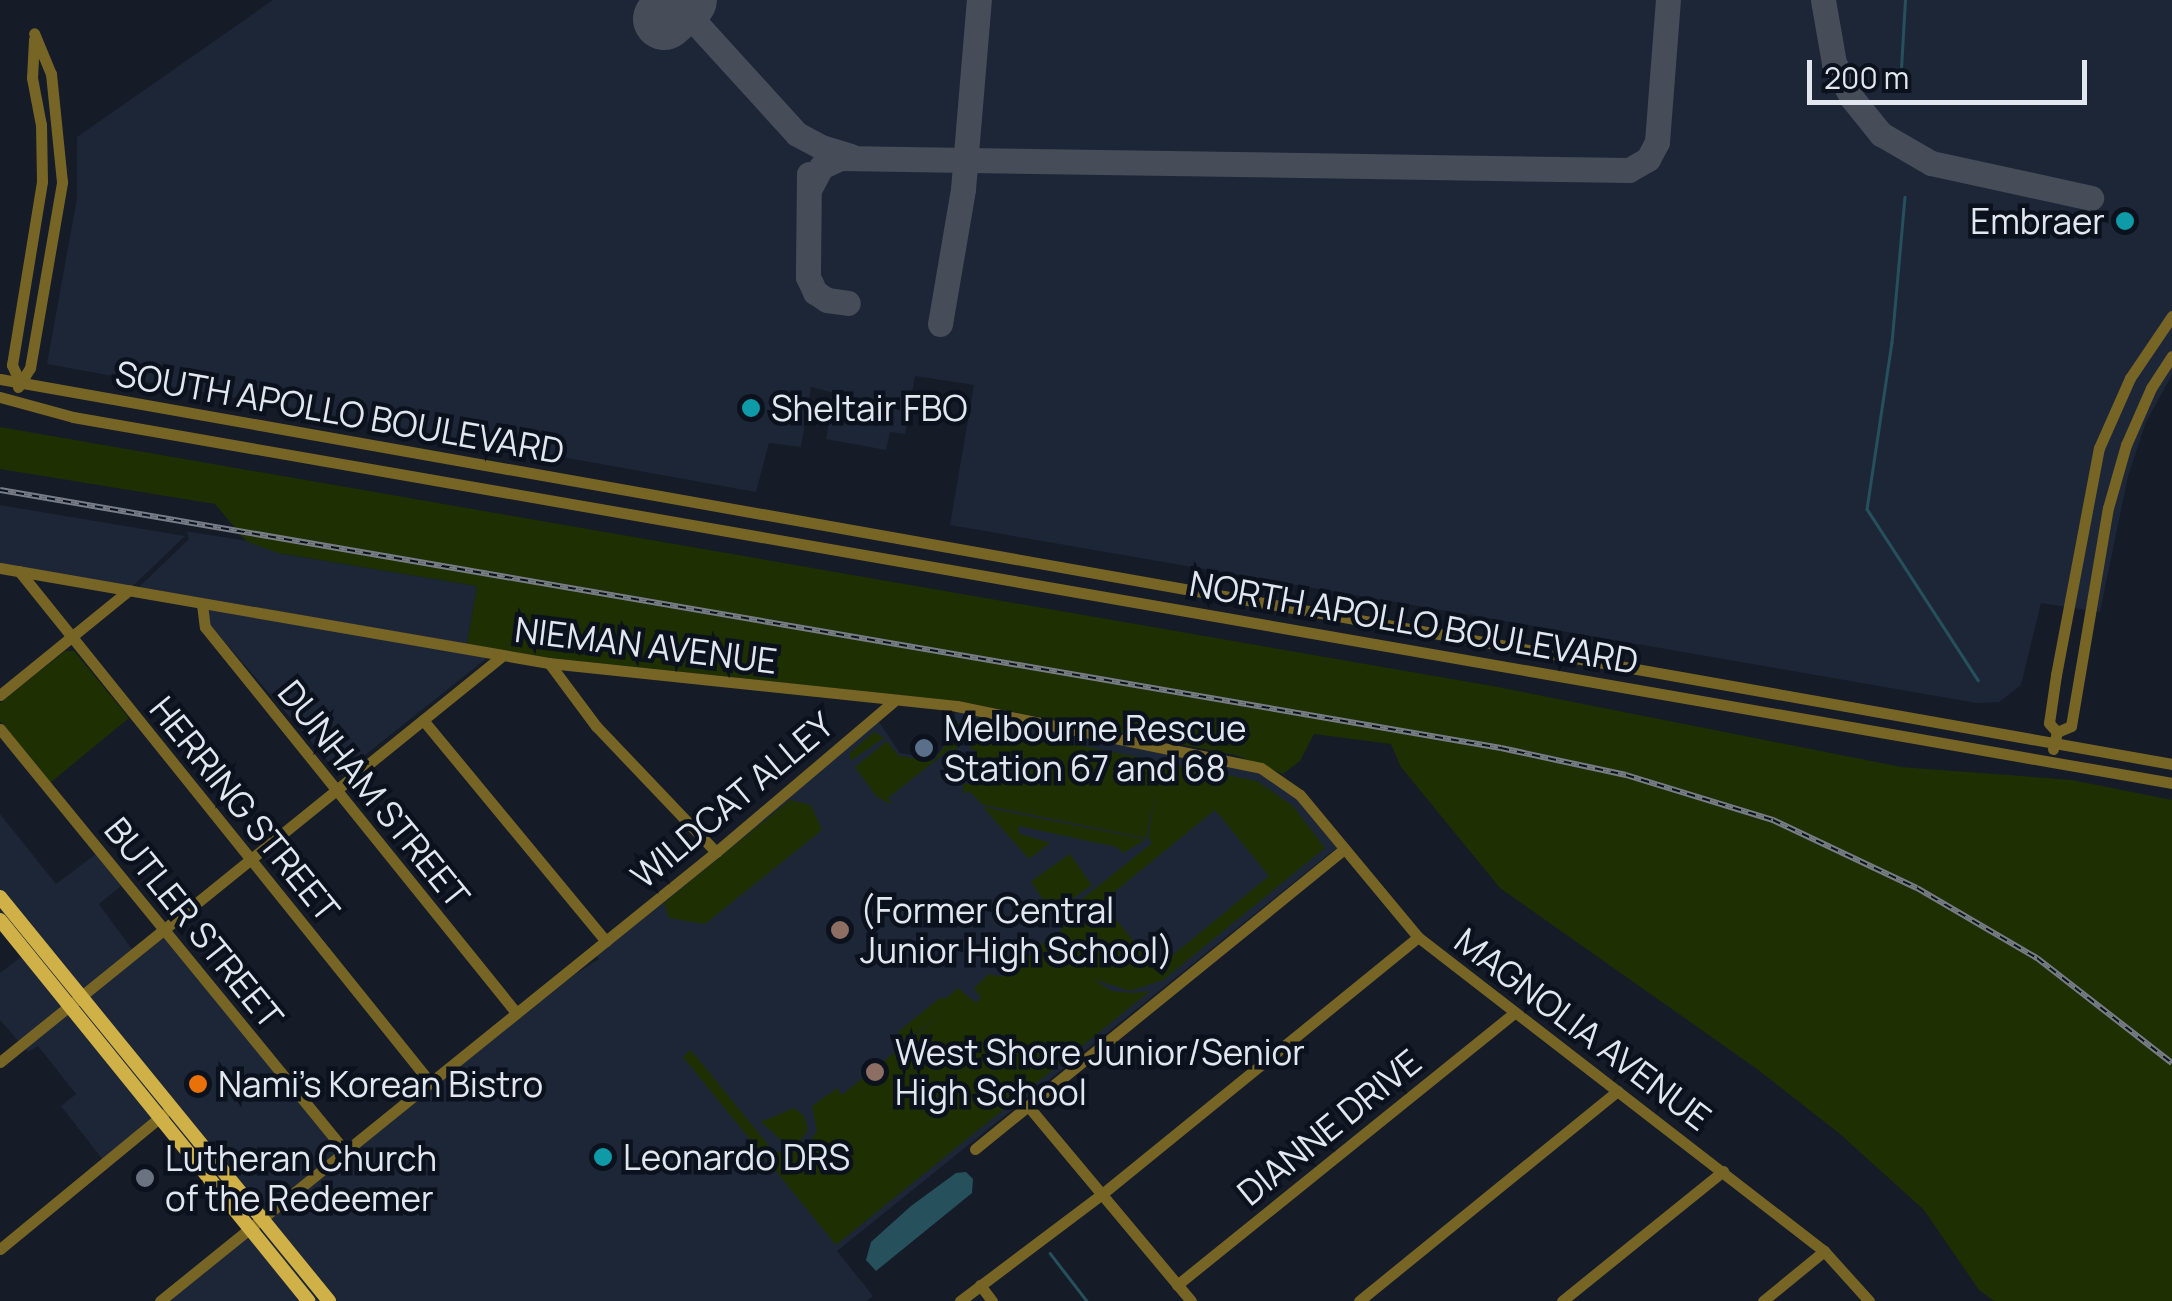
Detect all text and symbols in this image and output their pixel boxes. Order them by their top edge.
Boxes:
scale bar [1812,40,2092,102]
text: 200 m [1824,57,1909,98]
place label: Embraer [1970,200,2105,242]
marker: Embraer [2114,210,2136,232]
street label: SOUTH APOLLO BOULEVARD [112,352,568,472]
place label: Sheltair FBO [771,387,968,429]
marker: Sheltair FBO [740,397,762,419]
street label: NORTH APOLLO BOULEVARD [1186,562,1642,682]
street label: NIEMAN AVENUE [512,608,780,682]
street label: DUNHAM STREET [270,672,478,916]
street label: HERRING STREET [141,688,349,930]
street label: WILDCAT ALLEY [622,703,842,897]
place label: Melbourne Rescue Station 67 and 68 [944,707,1247,789]
marker: Melbourne Rescue Station 67 and 68 [913,737,935,759]
street label: BUTLER STREET [96,809,292,1037]
place label: (Former Central Junior High School) [860,889,1173,971]
marker: (Former Central Junior High School) [829,919,851,941]
street label: MAGNOLIA AVENUE [1447,919,1719,1139]
place label: West Shore Junior/Senior High School [895,1031,1305,1113]
street label: DIANNE DRIVE [1229,1040,1429,1214]
marker: West Shore Junior/Senior High School [864,1061,886,1083]
place label: Nami’s Korean Bistro [218,1063,543,1105]
marker: Nami’s Korean Bistro [187,1073,209,1095]
place label: Leonardo DRS [623,1136,850,1178]
place label: Lutheran Church of the Redeemer [165,1137,437,1219]
marker: Leonardo DRS [592,1146,614,1168]
marker: Lutheran Church of the Redeemer [134,1167,156,1189]

